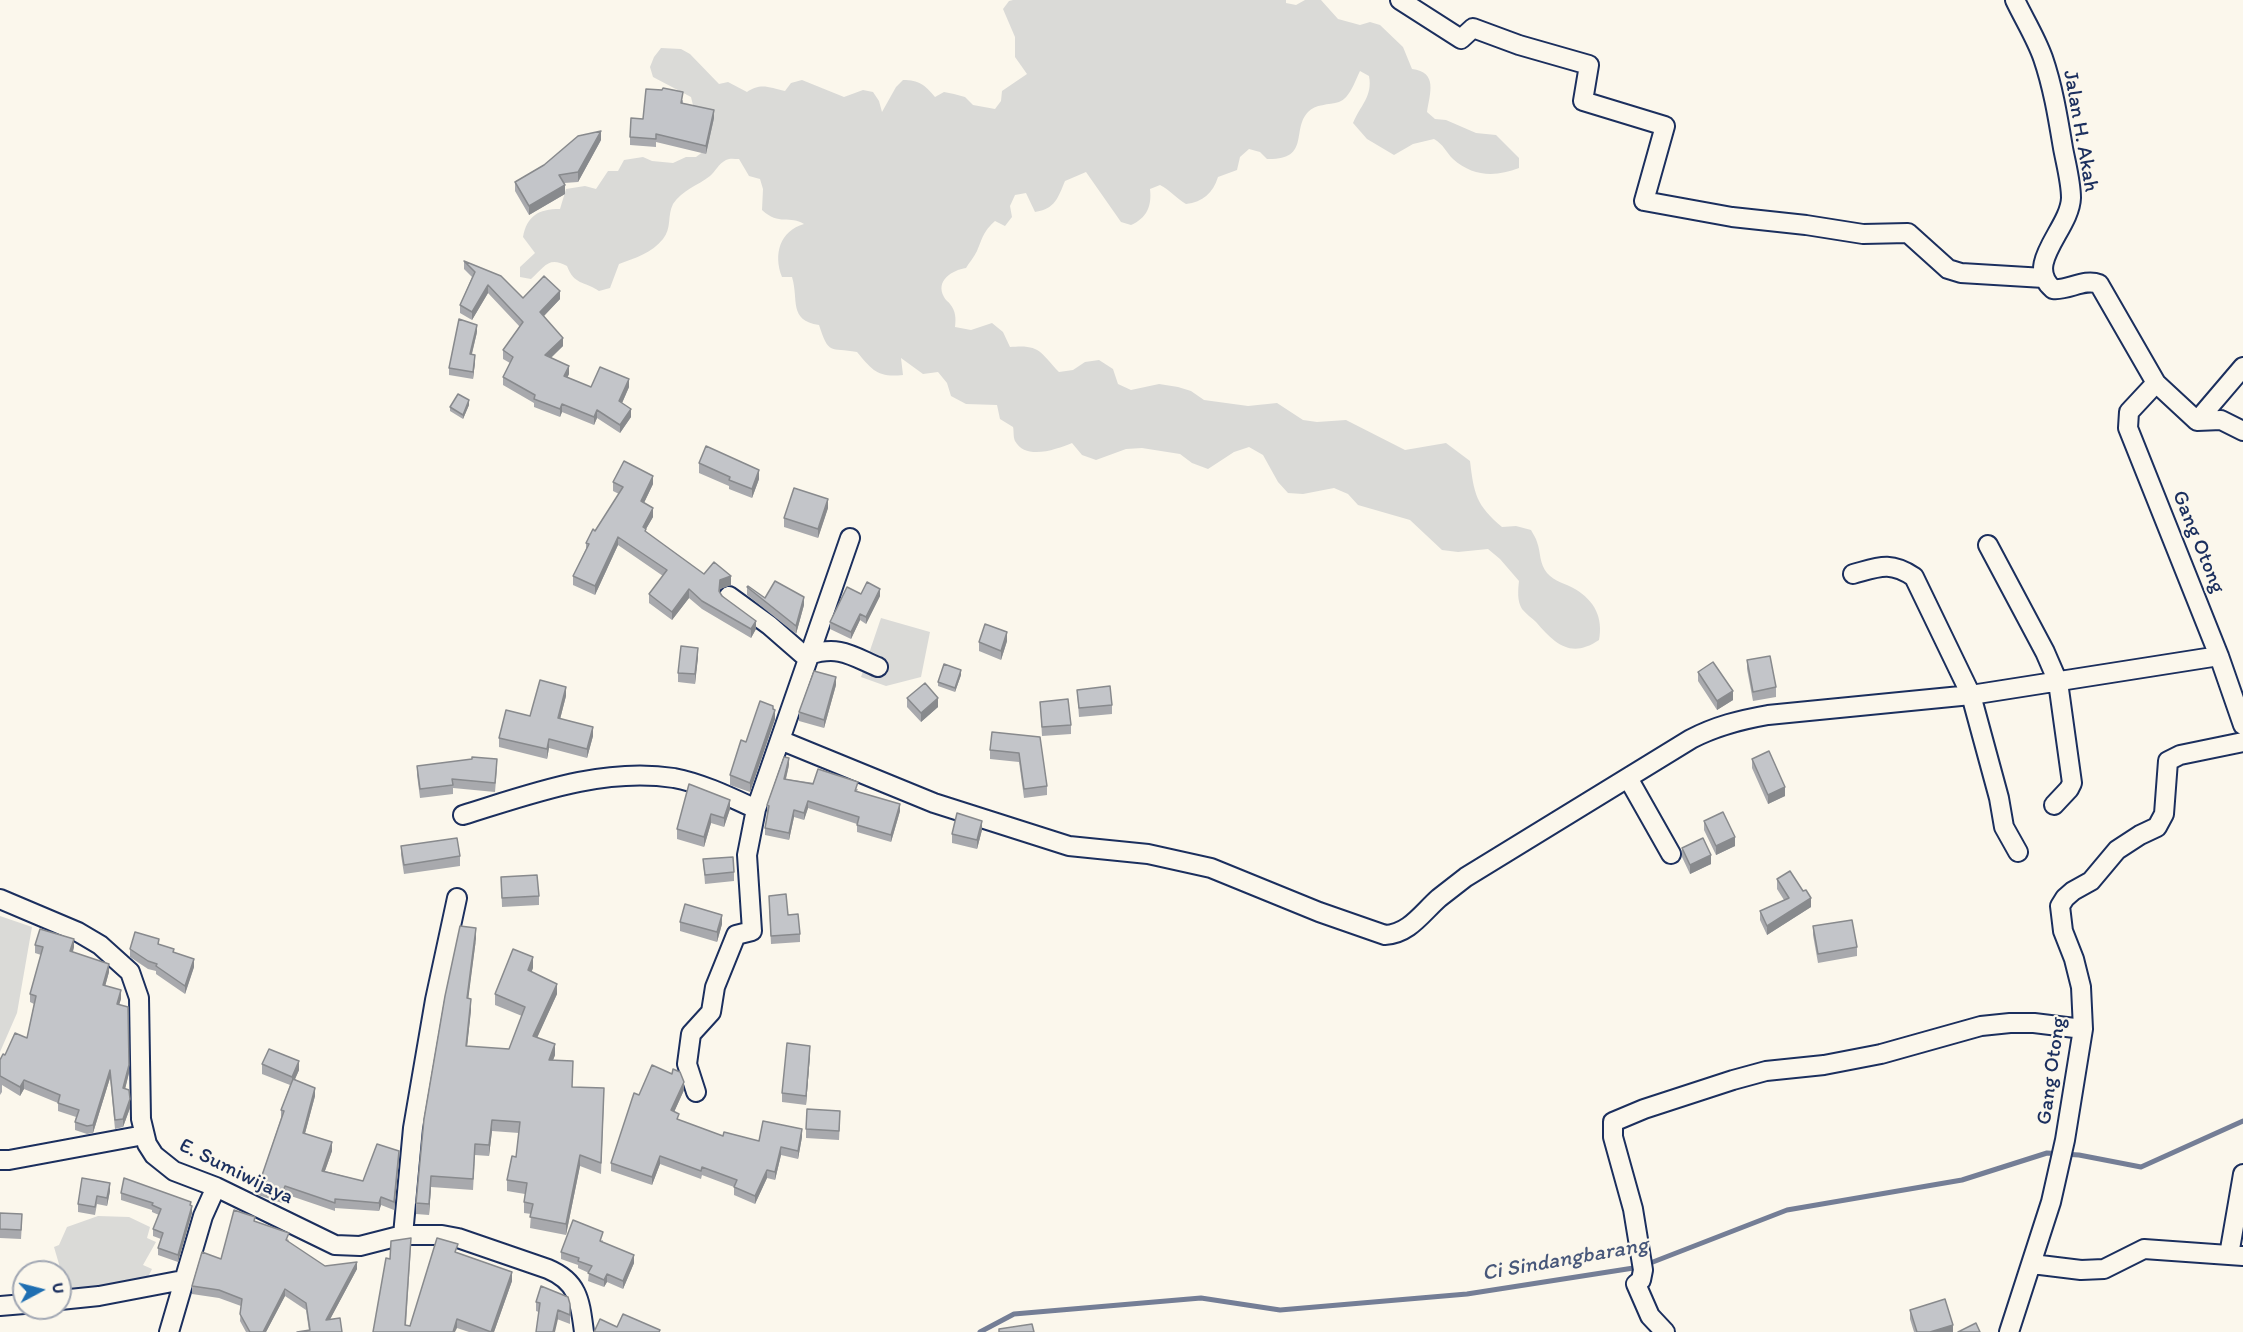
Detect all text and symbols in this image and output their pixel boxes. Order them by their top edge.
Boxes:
street label: Jalan H. Akah [2057,68,2103,194]
street label: Gang Otong [2166,487,2230,597]
street label: Gang Otong [2032,1016,2072,1126]
street label: E. Sumiwijaya [175,1134,297,1210]
water label: Ci Sindangbarang [1480,1232,1650,1288]
north arrow [12,1260,72,1320]
text: U [48,1282,68,1294]

